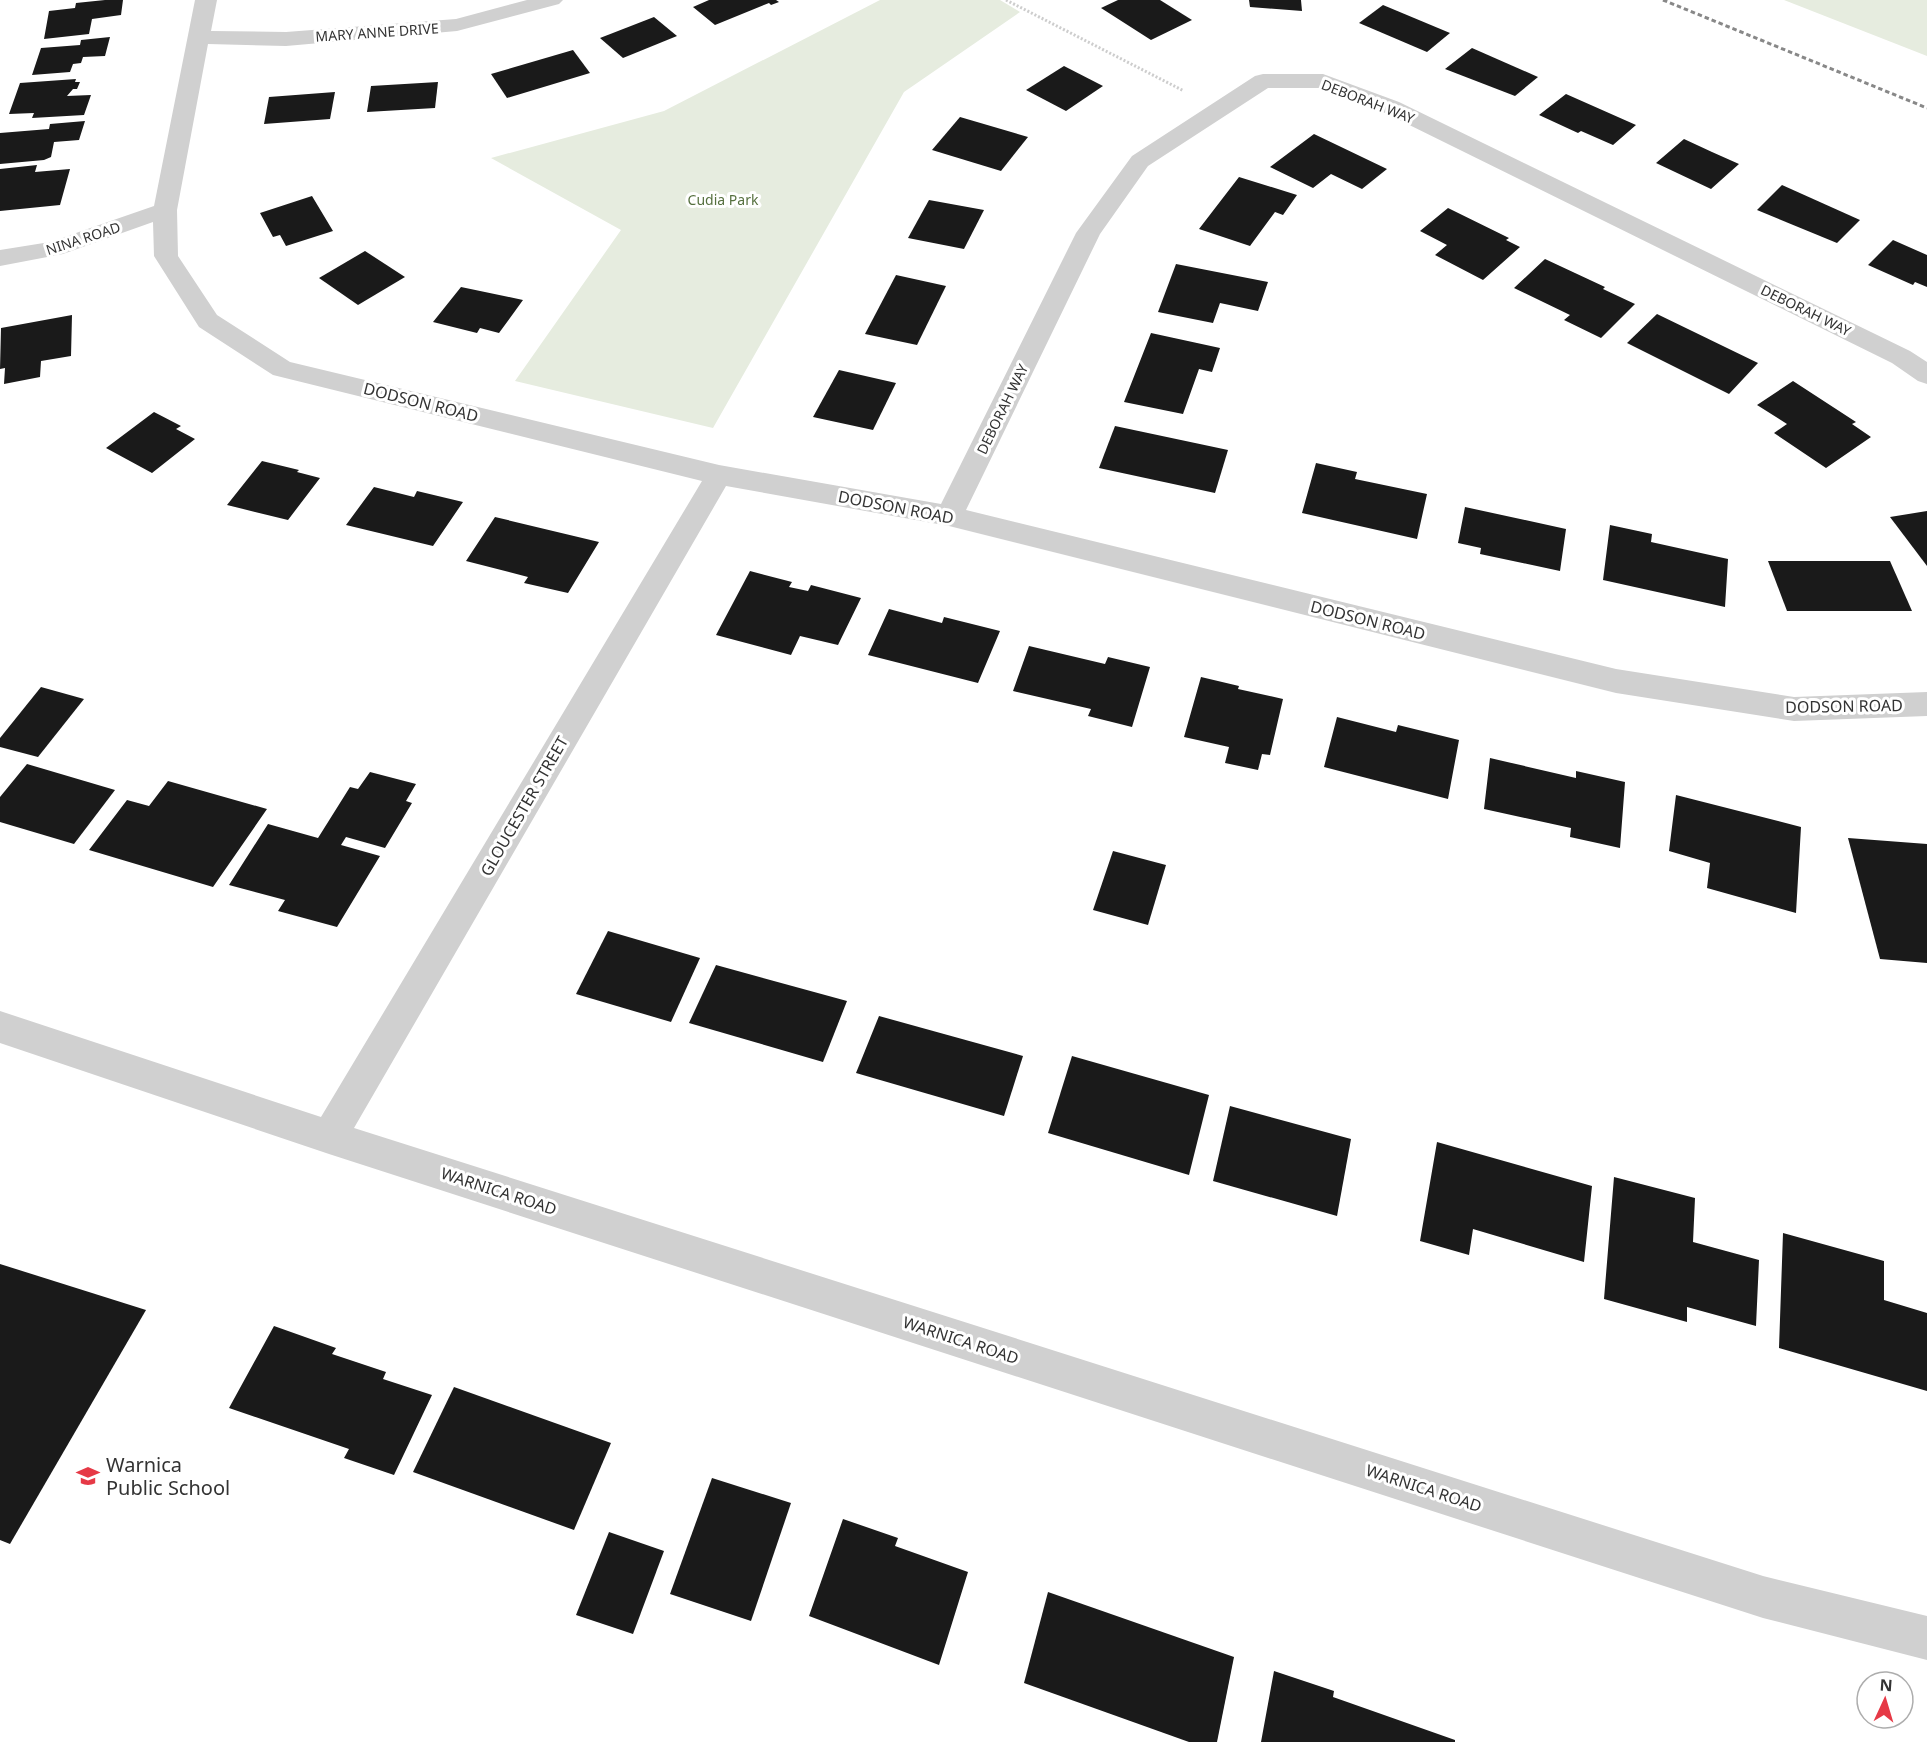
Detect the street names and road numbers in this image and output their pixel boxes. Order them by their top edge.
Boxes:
street label: MARY ANNE DRIVE [315,18,439,46]
street label: DEBORAH WAY [1319,75,1417,127]
street label: NINA ROAD [43,217,123,259]
street label: DEBORAH WAY [1758,280,1854,340]
street label: DEBORAH WAY [972,361,1032,457]
street label: DODSON ROAD [361,377,481,427]
street label: DODSON ROAD [836,485,956,529]
street label: DODSON ROAD [1308,595,1428,645]
street label: DODSON ROAD [1785,694,1903,718]
street label: GLOUCESTER STREET [475,732,573,880]
street label: WARNICA ROAD [438,1162,560,1220]
street label: WARNICA ROAD [900,1311,1022,1369]
street label: WARNICA ROAD [1363,1459,1485,1517]

